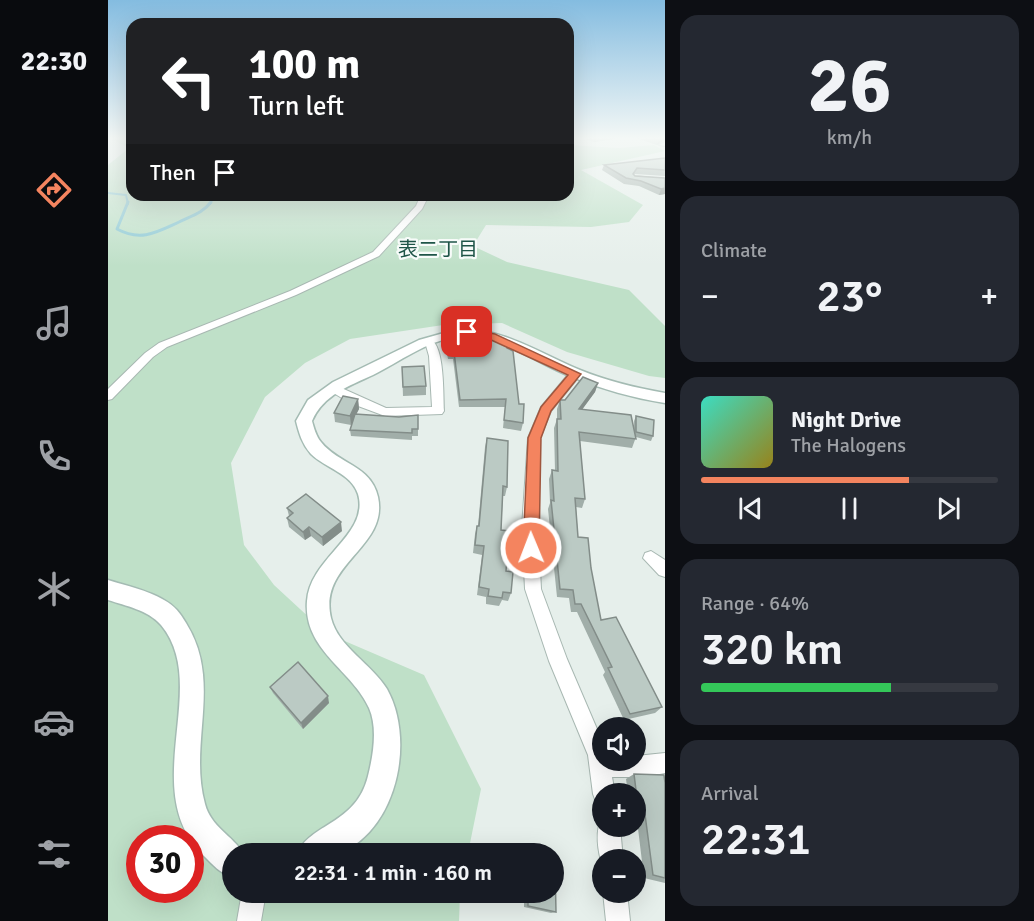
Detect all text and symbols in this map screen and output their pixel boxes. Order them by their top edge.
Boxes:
text: 26 [807,38,892,134]
text: 100 m [249,39,360,90]
icon: left [150,42,228,120]
text: 22:30 [21,45,87,78]
text: Turn left [249,90,344,123]
text: km/h [827,125,872,150]
icon: arrive [208,156,241,189]
text: Then [150,159,196,186]
icon: directions [33,169,75,211]
district label: 表二丁目 [398,237,478,262]
text: Climate [701,238,767,263]
text: 23° [817,269,882,324]
text: − [701,276,719,317]
text: + [980,276,998,317]
icon: music [33,302,75,344]
pin [441,306,492,357]
icon: arrive [450,315,483,348]
text: Night Drive [791,406,901,433]
text: The Halogens [791,433,906,458]
icon: phone [33,435,75,477]
icon: previous [734,492,767,525]
icon: pause [833,492,866,525]
icon: next [932,492,965,525]
position arrow [499,516,563,580]
icon: climate [33,568,75,610]
text: Range · 64% [701,591,809,616]
text: 320 km [701,622,843,677]
icon: car [33,701,75,743]
map controls [592,717,646,903]
button: sound [592,717,646,771]
text: Arrival [701,781,759,806]
button: + [592,783,646,837]
text: 22:31 [701,812,811,867]
speed limit sign: 30 [126,825,204,903]
icon: filters [33,833,75,875]
button: − [592,849,646,903]
text: 22:31 · 1 min · 160 m [294,859,492,886]

